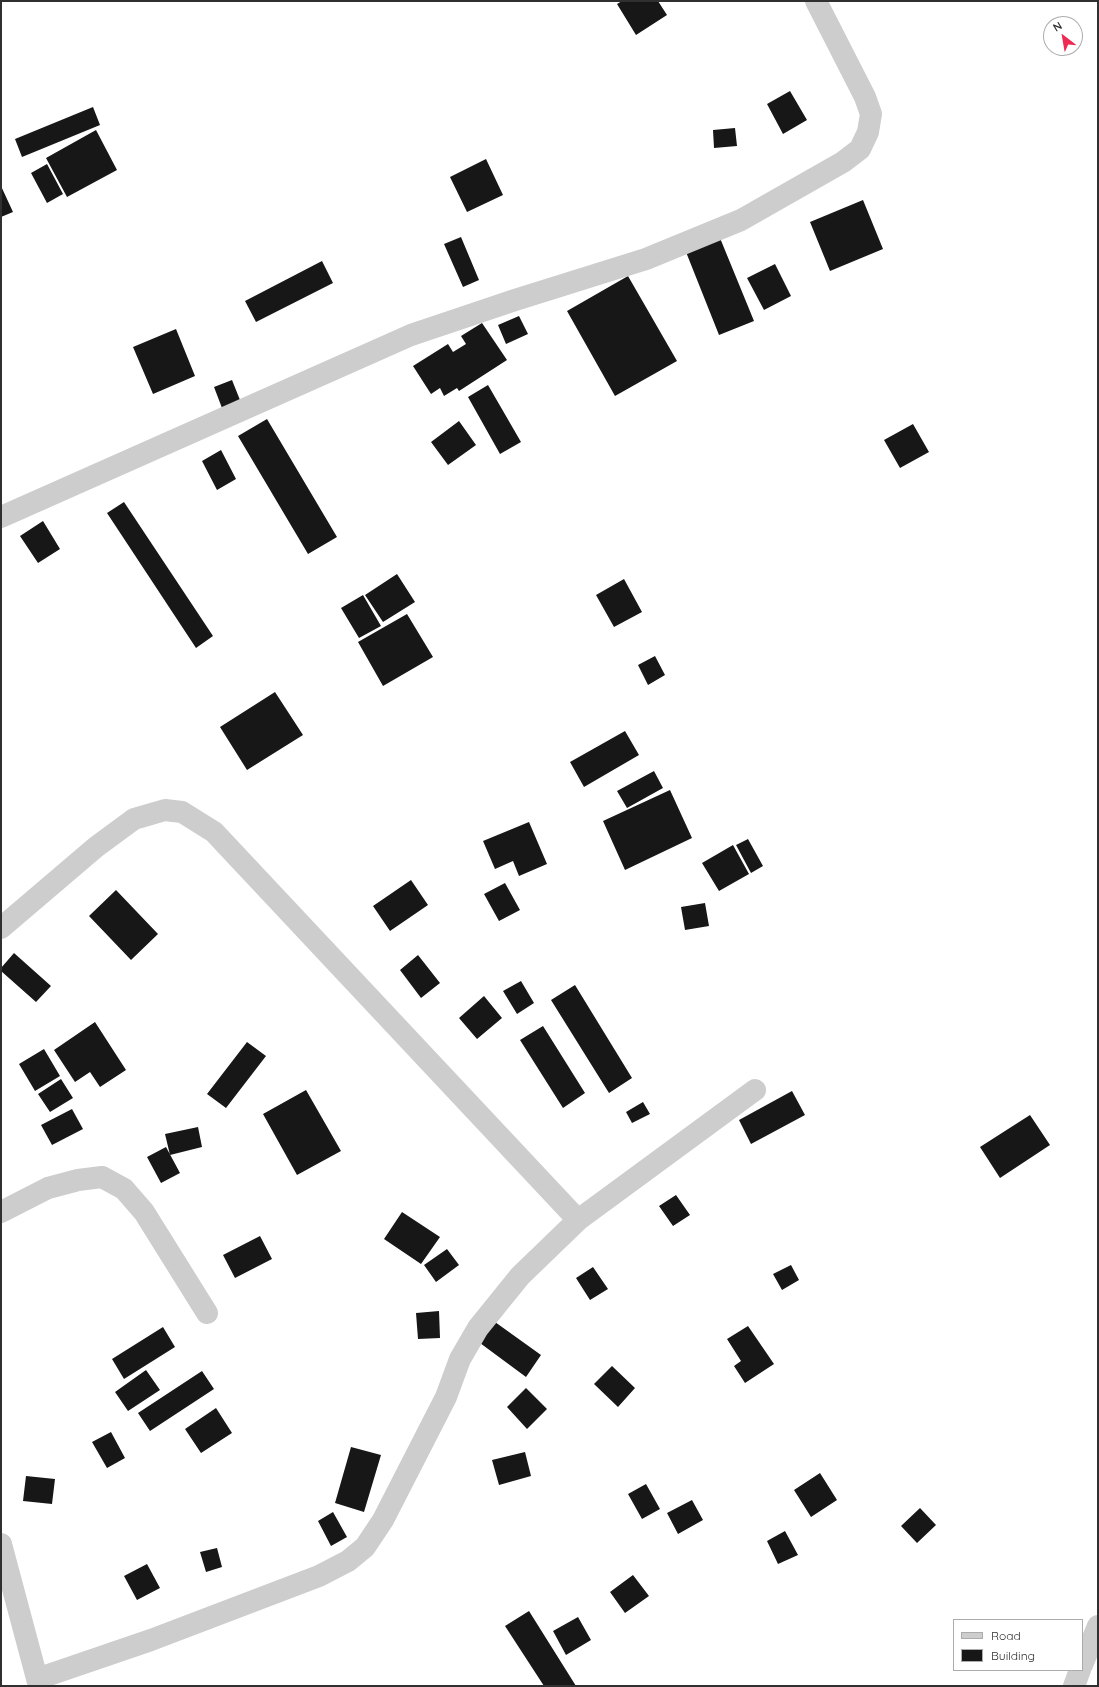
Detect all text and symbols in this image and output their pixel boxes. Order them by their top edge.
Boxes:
north arrow [1043,16,1083,56]
text: N [1050,18,1064,35]
legend [953,1619,1083,1671]
text: Road [991,1628,1021,1643]
text: Building [991,1648,1035,1663]

